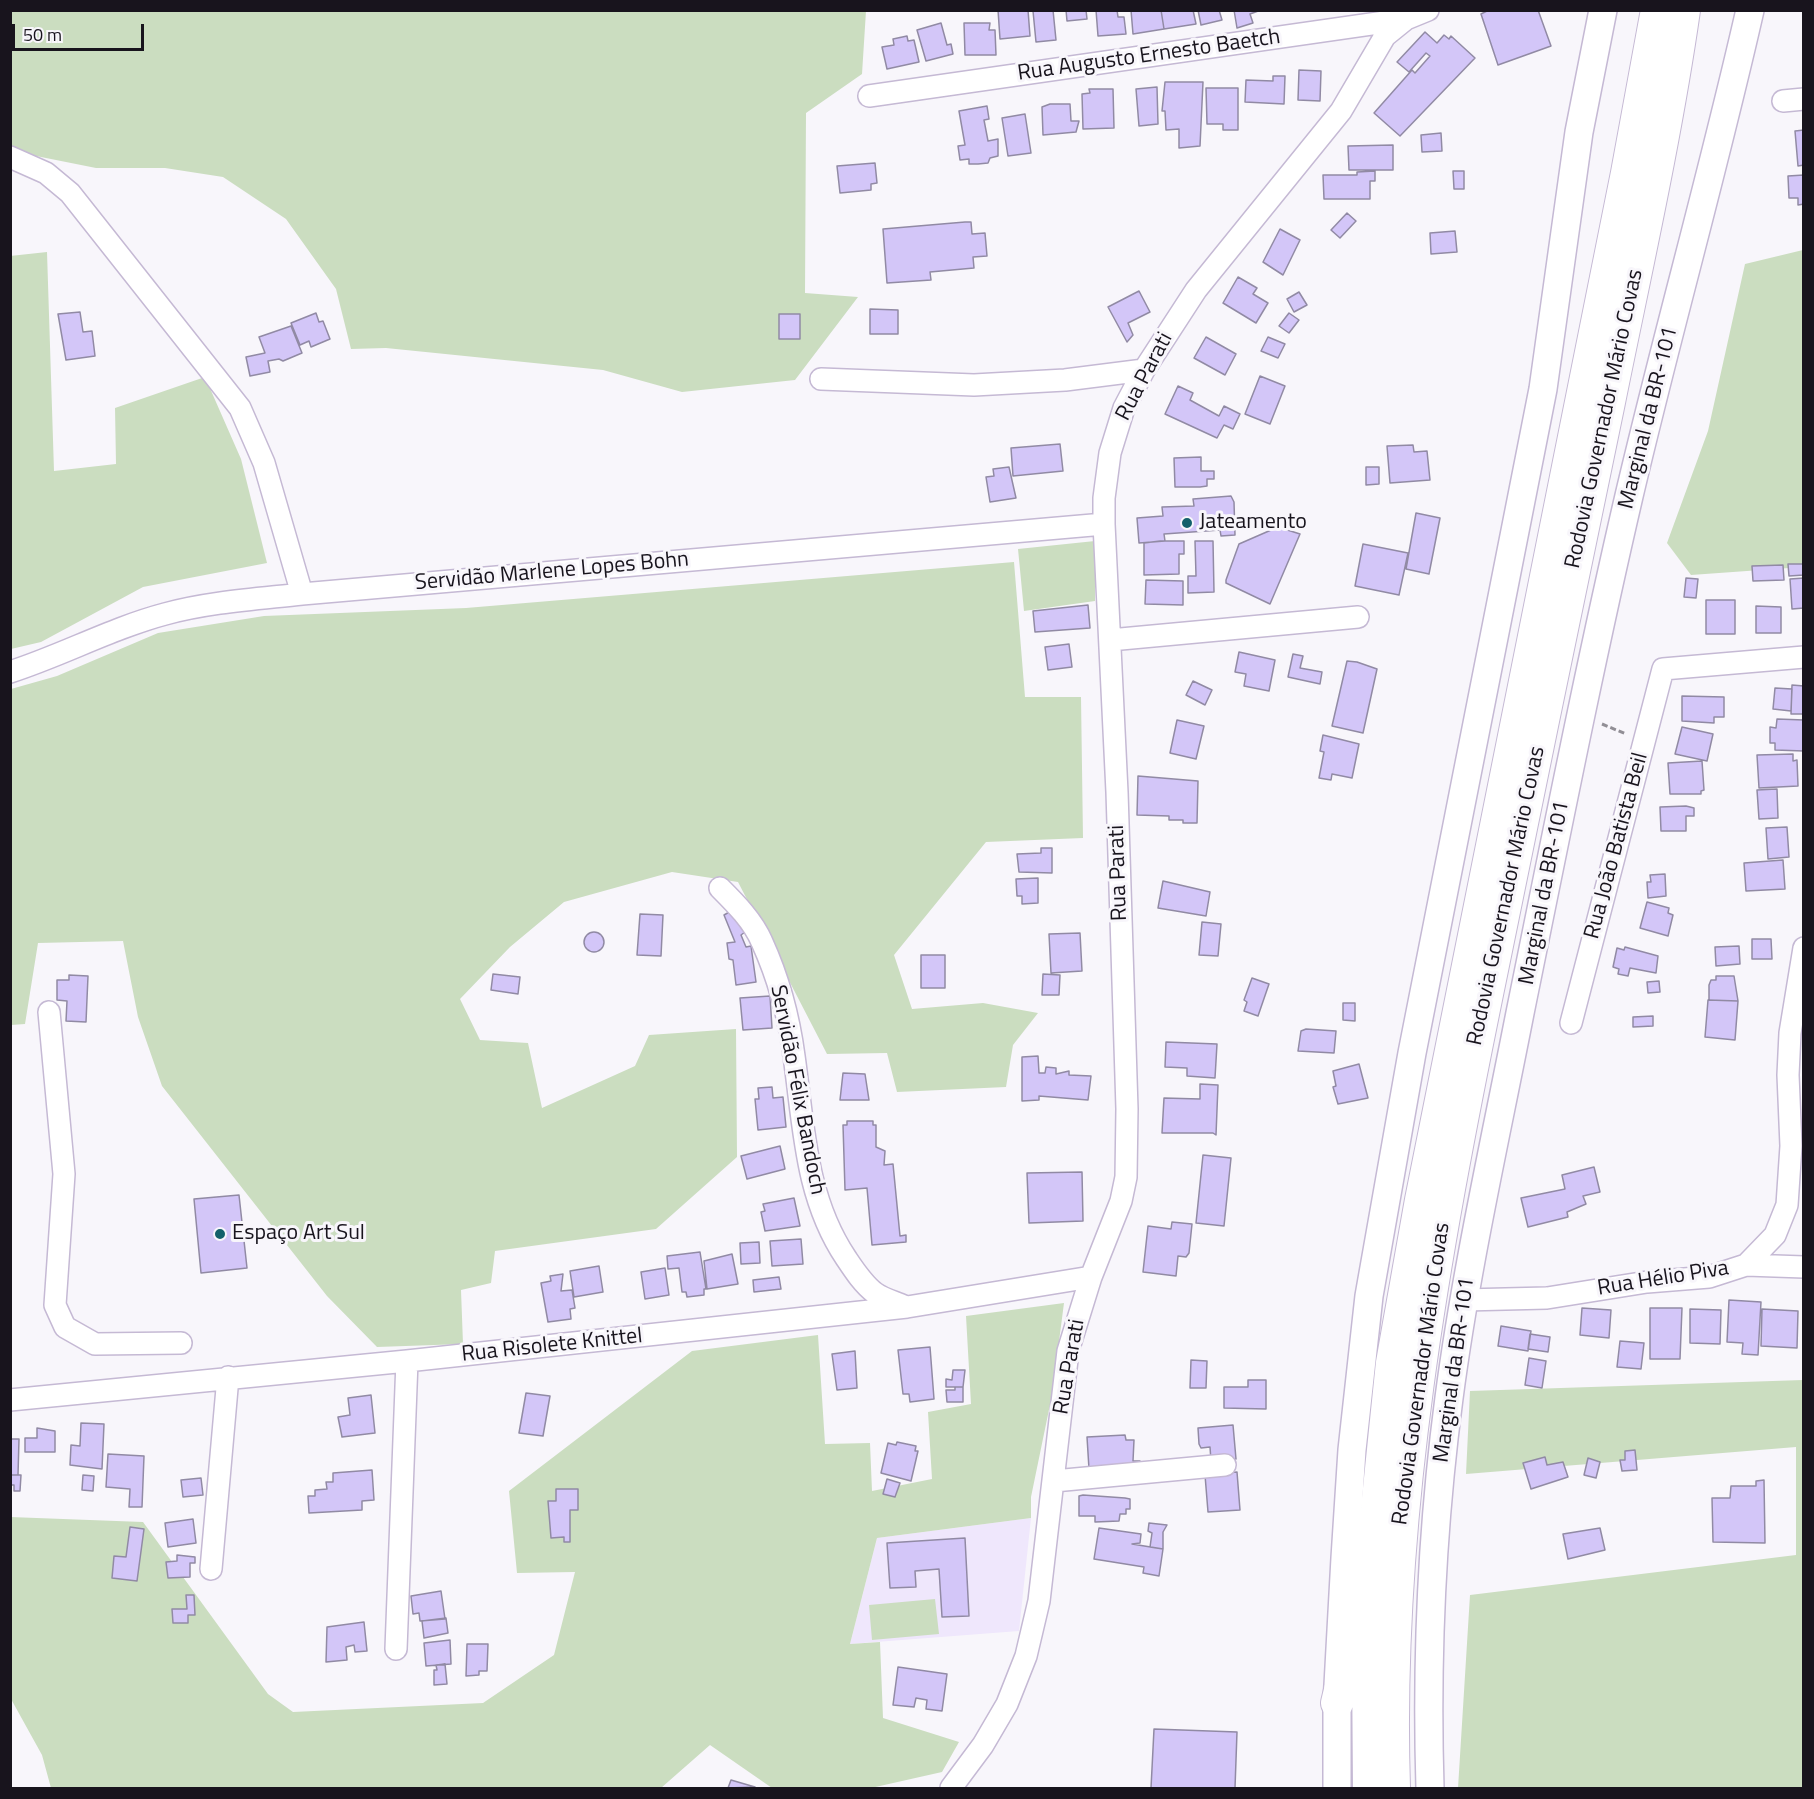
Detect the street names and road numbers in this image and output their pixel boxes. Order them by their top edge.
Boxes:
street label: Rua Augusto Ernesto Baetch [1016,24,1282,88]
street label: Rodovia Governador Mário Covas [1560,267,1650,571]
street label: Marginal da BR-101 [1614,324,1684,512]
street label: Rua Parati [1111,328,1179,426]
street label: Servidão Marlene Lopes Bohn [414,547,690,597]
street label: Rodovia Governador Mário Covas [1462,744,1552,1048]
street label: Rua João Batista Beil [1579,750,1655,942]
street label: Marginal da BR-101 [1514,799,1576,987]
street label: Rua Parati [1104,824,1134,922]
street label: Servidão Félix Bandoch [764,983,830,1197]
street label: Rodovia Governador Mário Covas [1388,1221,1456,1527]
street label: Rua Hélio Piva [1595,1256,1731,1302]
street label: Marginal da BR-101 [1429,1276,1481,1464]
street label: Rua Parati [1049,1317,1091,1417]
street label: Rua Risolete Knittel [460,1323,644,1369]

